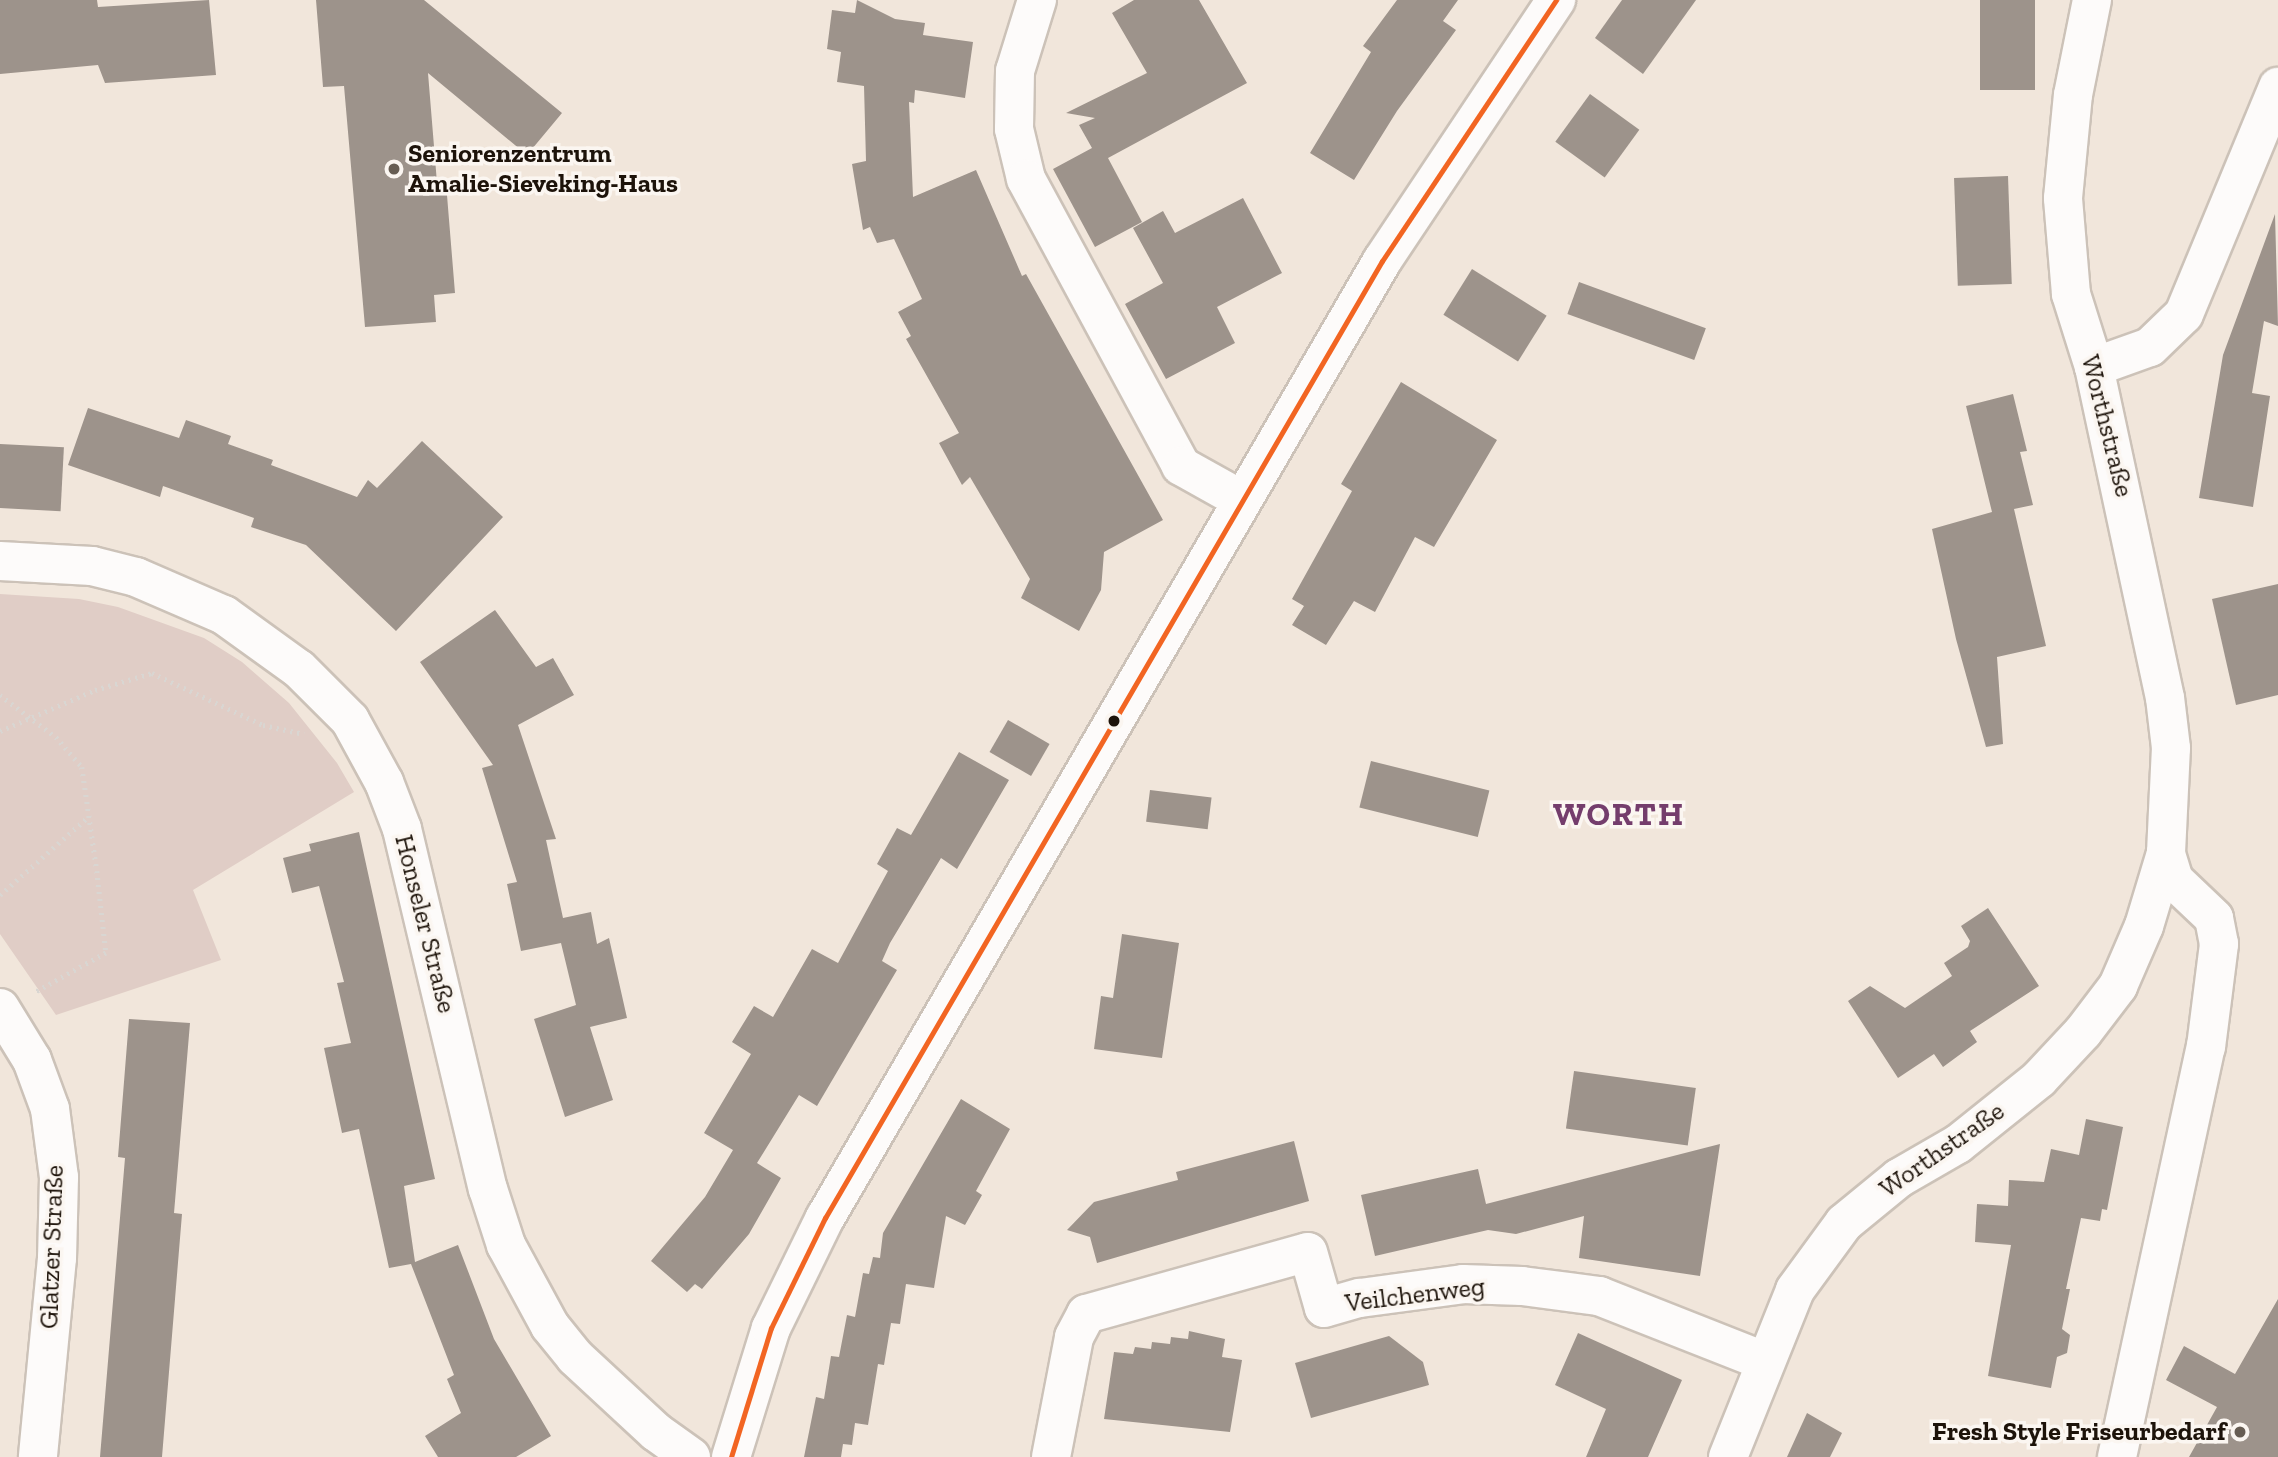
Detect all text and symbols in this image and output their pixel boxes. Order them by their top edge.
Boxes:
place label: Seniorenzentrum Amalie-Sieveking-Haus [408,138,678,200]
marker: Seniorenzentrum Amalie-Sieveking-Haus [386,161,402,177]
street label: Worthstraße [2074,352,2140,500]
unlabelled marker [1107,714,1121,728]
district label: WORTH [1554,794,1684,834]
street label: Honseler Straße [388,831,462,1017]
street label: Worthstraße [1874,1096,2010,1204]
street label: Glatzer Straße [34,1164,70,1330]
street label: Veilchenweg [1343,1271,1487,1319]
place label: Fresh Style Friseurbedarf [1932,1416,2226,1448]
marker: Fresh Style Friseurbedarf [2232,1424,2248,1440]

